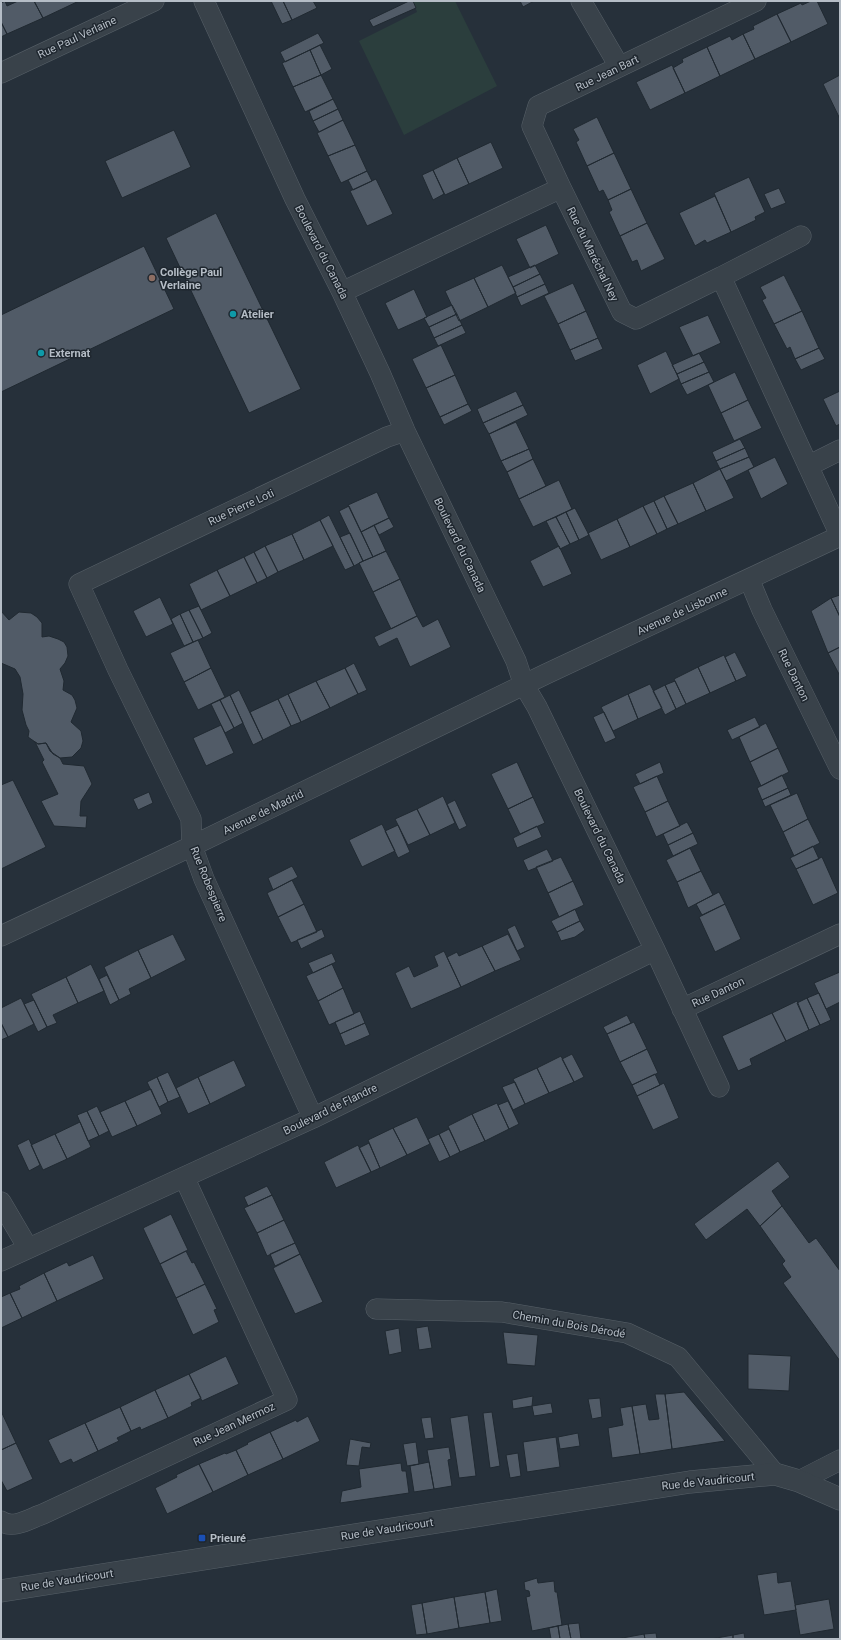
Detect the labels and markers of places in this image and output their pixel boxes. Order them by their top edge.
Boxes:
place label: Collège Paul Verlaine [160,266,222,292]
marker: Collège Paul Verlaine [147,273,157,283]
place label: Atelier [241,308,274,321]
marker: Atelier [228,309,238,319]
place label: Externat [49,347,91,360]
marker: Externat [36,348,46,358]
place label: Prieuré [210,1532,246,1545]
marker: Prieuré [197,1533,207,1543]

